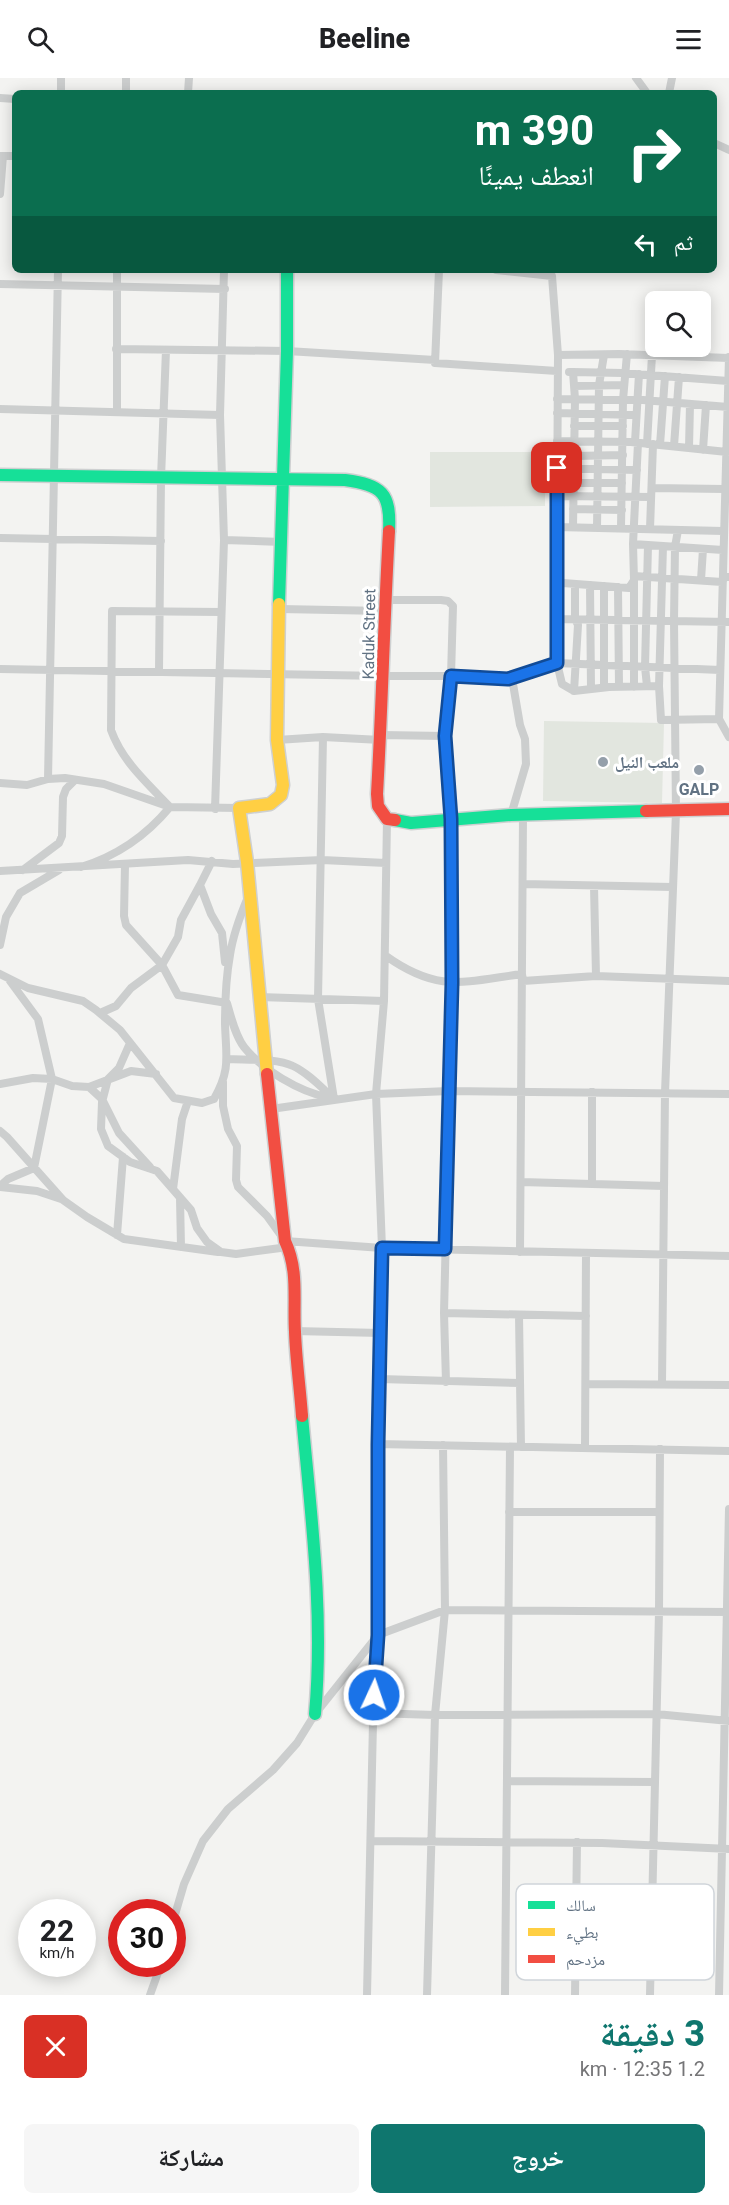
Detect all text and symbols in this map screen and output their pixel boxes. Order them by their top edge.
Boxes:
icon: search [24,23,57,56]
text: Beeline [319,23,410,55]
icon: menu [672,23,705,56]
text: 390 m [475,106,594,155]
icon: right [615,114,693,192]
text: انعطف يمينًا [478,160,594,192]
icon: left [629,228,662,261]
text: ثم [674,230,693,255]
map controls [645,291,711,357]
button: search [645,291,711,357]
pin [531,442,582,493]
icon: arrive [540,451,573,484]
street label: Kaduk Street [359,588,379,680]
place label: ملعب النيل [615,753,679,772]
marker: ملعب النيل [596,755,610,769]
marker: GALP [692,763,706,777]
place label: GALP [679,780,719,799]
position arrow [342,1663,406,1727]
legend [516,1884,714,1980]
text: سالك [566,1896,596,1915]
speed limit sign: 30 [108,1899,186,1977]
text: 22 [40,1913,74,1948]
text: بطيء [566,1923,598,1945]
text: km/h [39,1944,75,1962]
text: مزدحم [566,1950,605,1970]
text: 3 دقيقة [600,2013,705,2055]
button: close [24,2015,87,2078]
text: 1.2 km · 12:35 [580,2057,705,2081]
button: مشاركة [24,2124,359,2193]
button: خروج [371,2124,705,2193]

